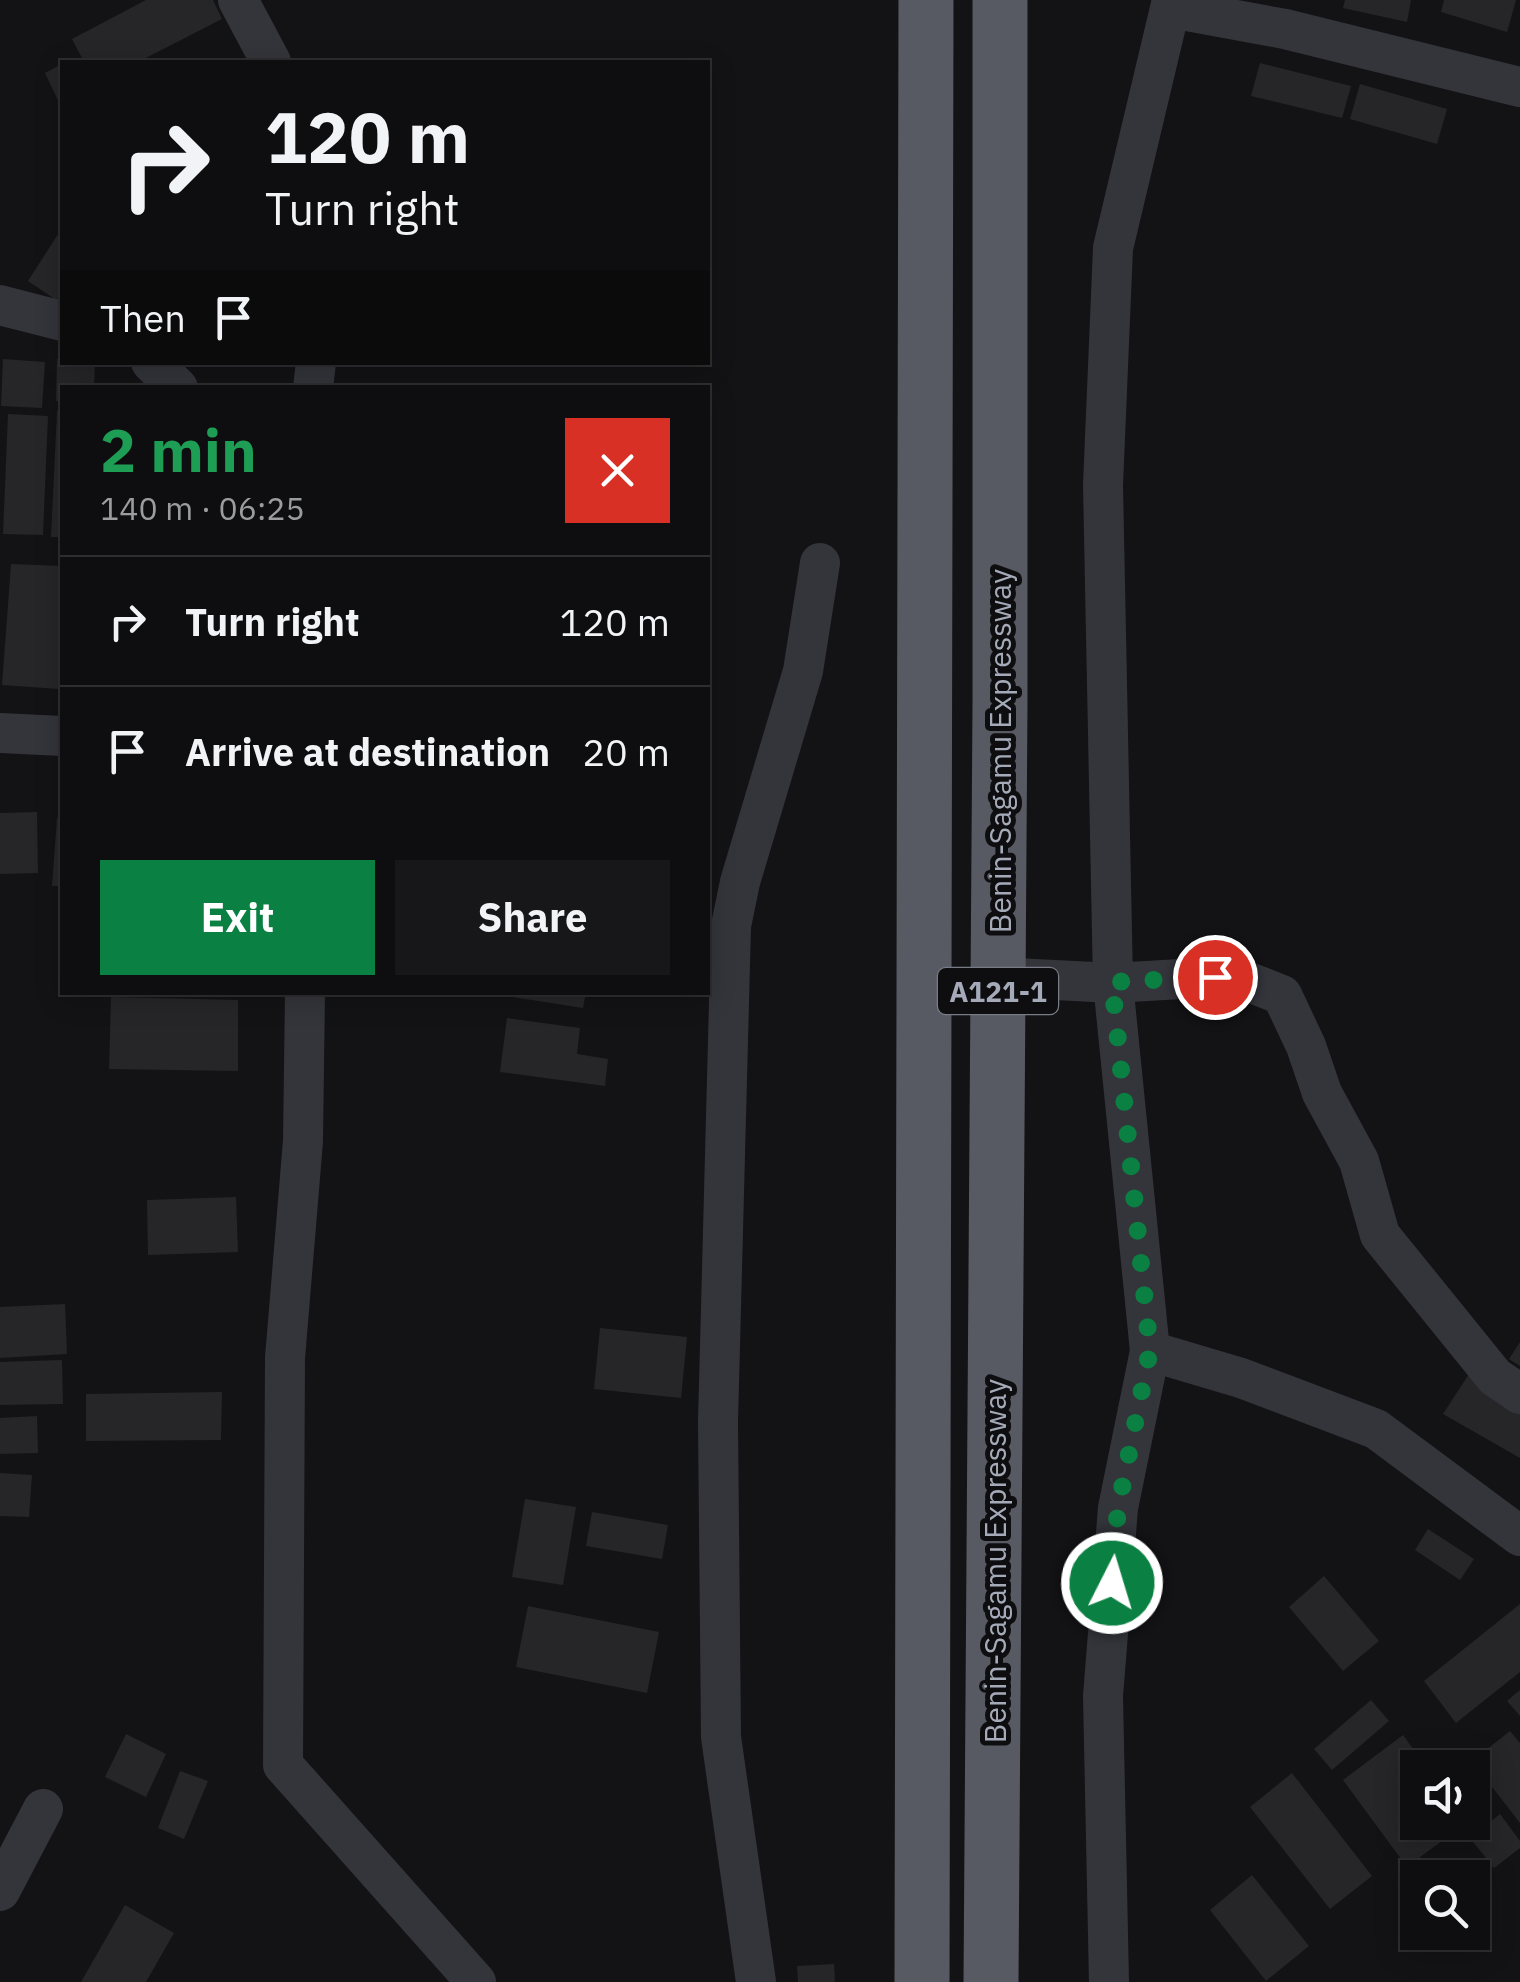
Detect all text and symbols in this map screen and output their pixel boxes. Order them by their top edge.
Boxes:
text: 120 m [265,91,470,182]
icon: right [100,100,230,230]
text: Turn right [265,179,460,237]
icon: arrive [206,290,261,345]
text: Then [100,293,186,342]
text: 2 min [100,410,257,489]
button: close [565,418,670,523]
text: 140 m · 06:25 [100,487,305,529]
street label: Benin-Sagamu Expressway [980,569,1019,933]
icon: right [100,594,155,649]
text: Turn right [185,597,360,646]
text: 120 m [559,597,670,646]
icon: arrive [100,724,155,779]
text: Arrive at destination [185,727,550,776]
text: 20 m [582,727,670,776]
button: Exit [100,860,375,975]
button: Share [395,860,670,975]
pin [1173,935,1258,1020]
icon: arrive [1188,950,1243,1005]
road number: A121-1 [938,968,1058,1014]
street label: Benin-Sagamu Expressway [975,1379,1014,1743]
position arrow [1060,1531,1164,1635]
map controls [1400,1750,1490,1950]
button: sound [1400,1750,1490,1840]
button: search [1400,1860,1490,1950]

